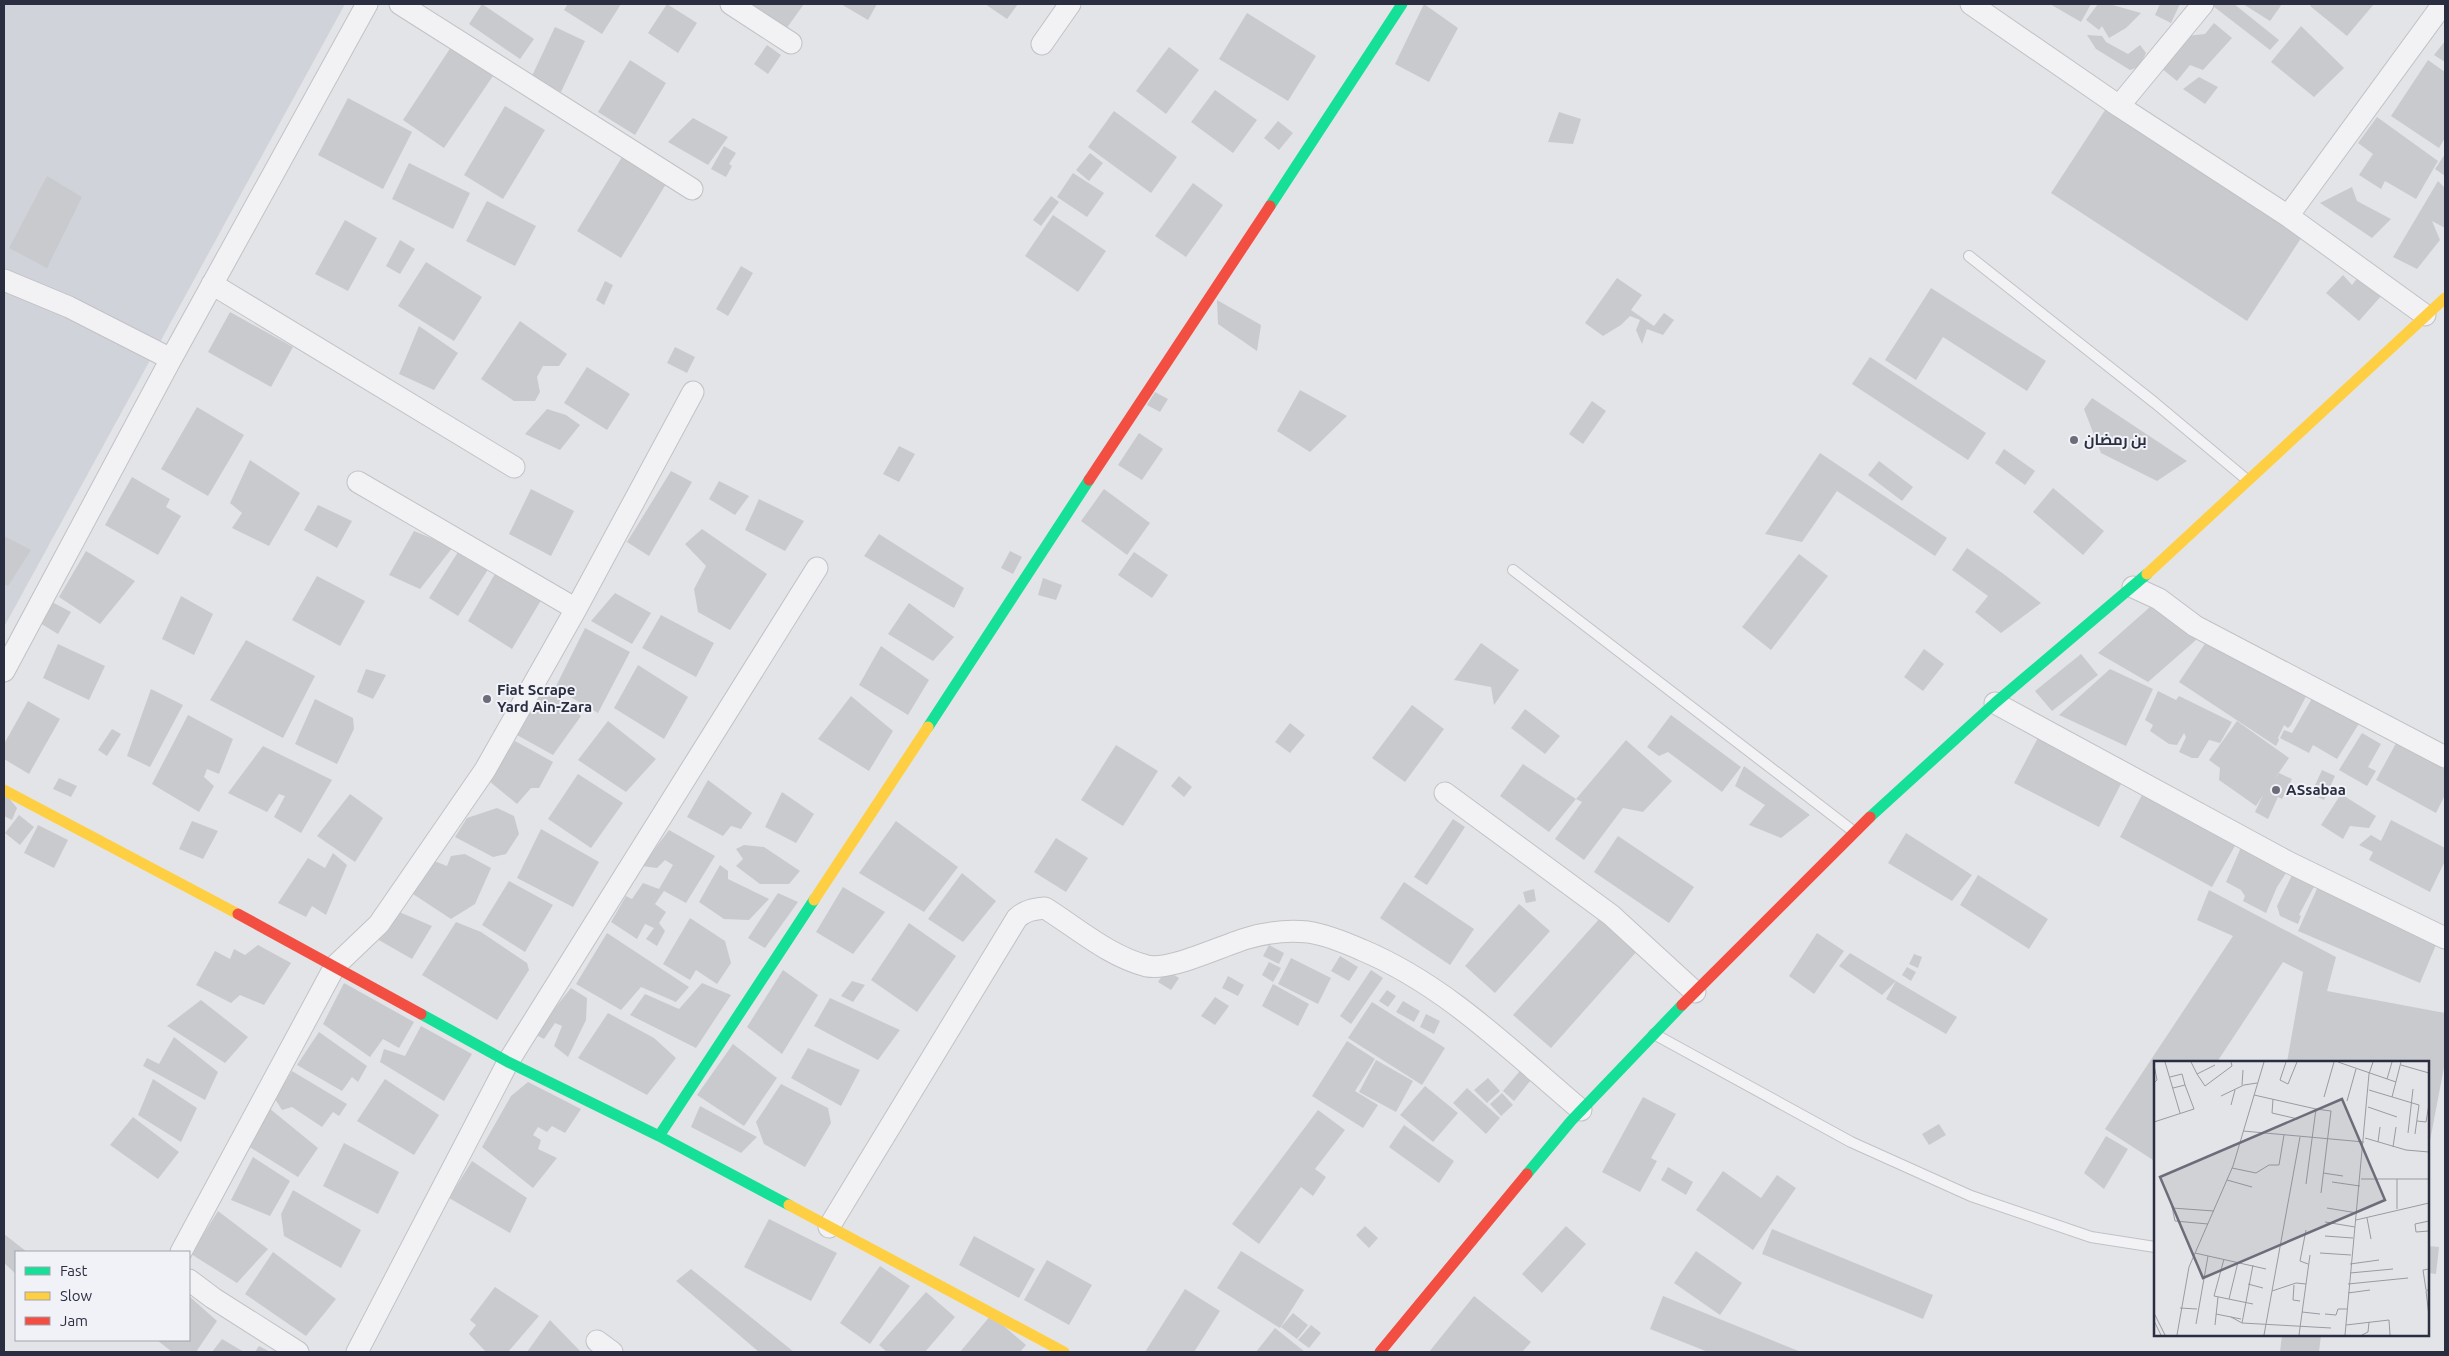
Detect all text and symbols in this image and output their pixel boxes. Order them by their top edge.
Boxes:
place label: بن رمضان [2084,431,2147,449]
marker: بن رمضان [2068,434,2080,446]
place label: Fiat Scrape Yard Ain-Zara [497,681,592,715]
marker: Fiat Scrape Yard Ain-Zara [481,693,493,705]
place label: ASsabaa [2286,781,2346,798]
marker: ASsabaa [2270,784,2282,796]
inset map [2154,1061,2429,1336]
legend [15,1251,190,1341]
text: Fast [60,1262,88,1279]
text: Slow [60,1287,93,1304]
text: Jam [60,1312,88,1329]

